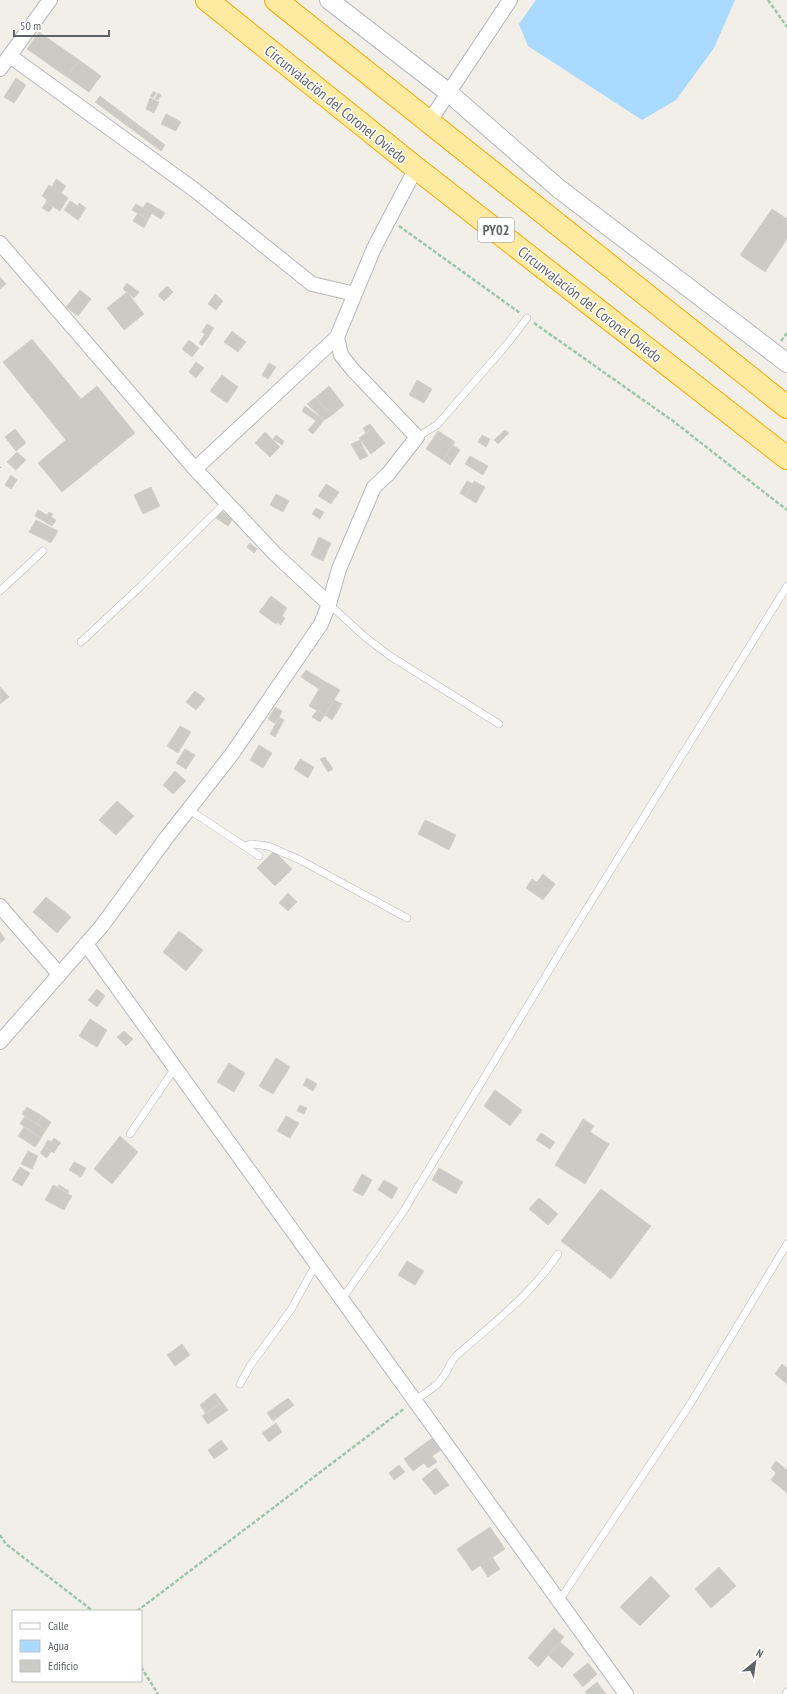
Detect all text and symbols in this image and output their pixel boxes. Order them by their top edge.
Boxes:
scale bar [14,12,109,38]
text: 50 m [20,18,41,33]
street label: Circunvalación del Coronel Oviedo [261,41,411,167]
road number: PY02 [478,218,514,242]
street label: Circunvalación del Coronel Oviedo [514,242,666,366]
legend [12,1610,142,1682]
text: Calle [48,1618,69,1633]
text: Agua [48,1638,69,1653]
north arrow [735,1642,775,1682]
text: N [754,1646,766,1661]
text: Edificio [48,1658,78,1673]

